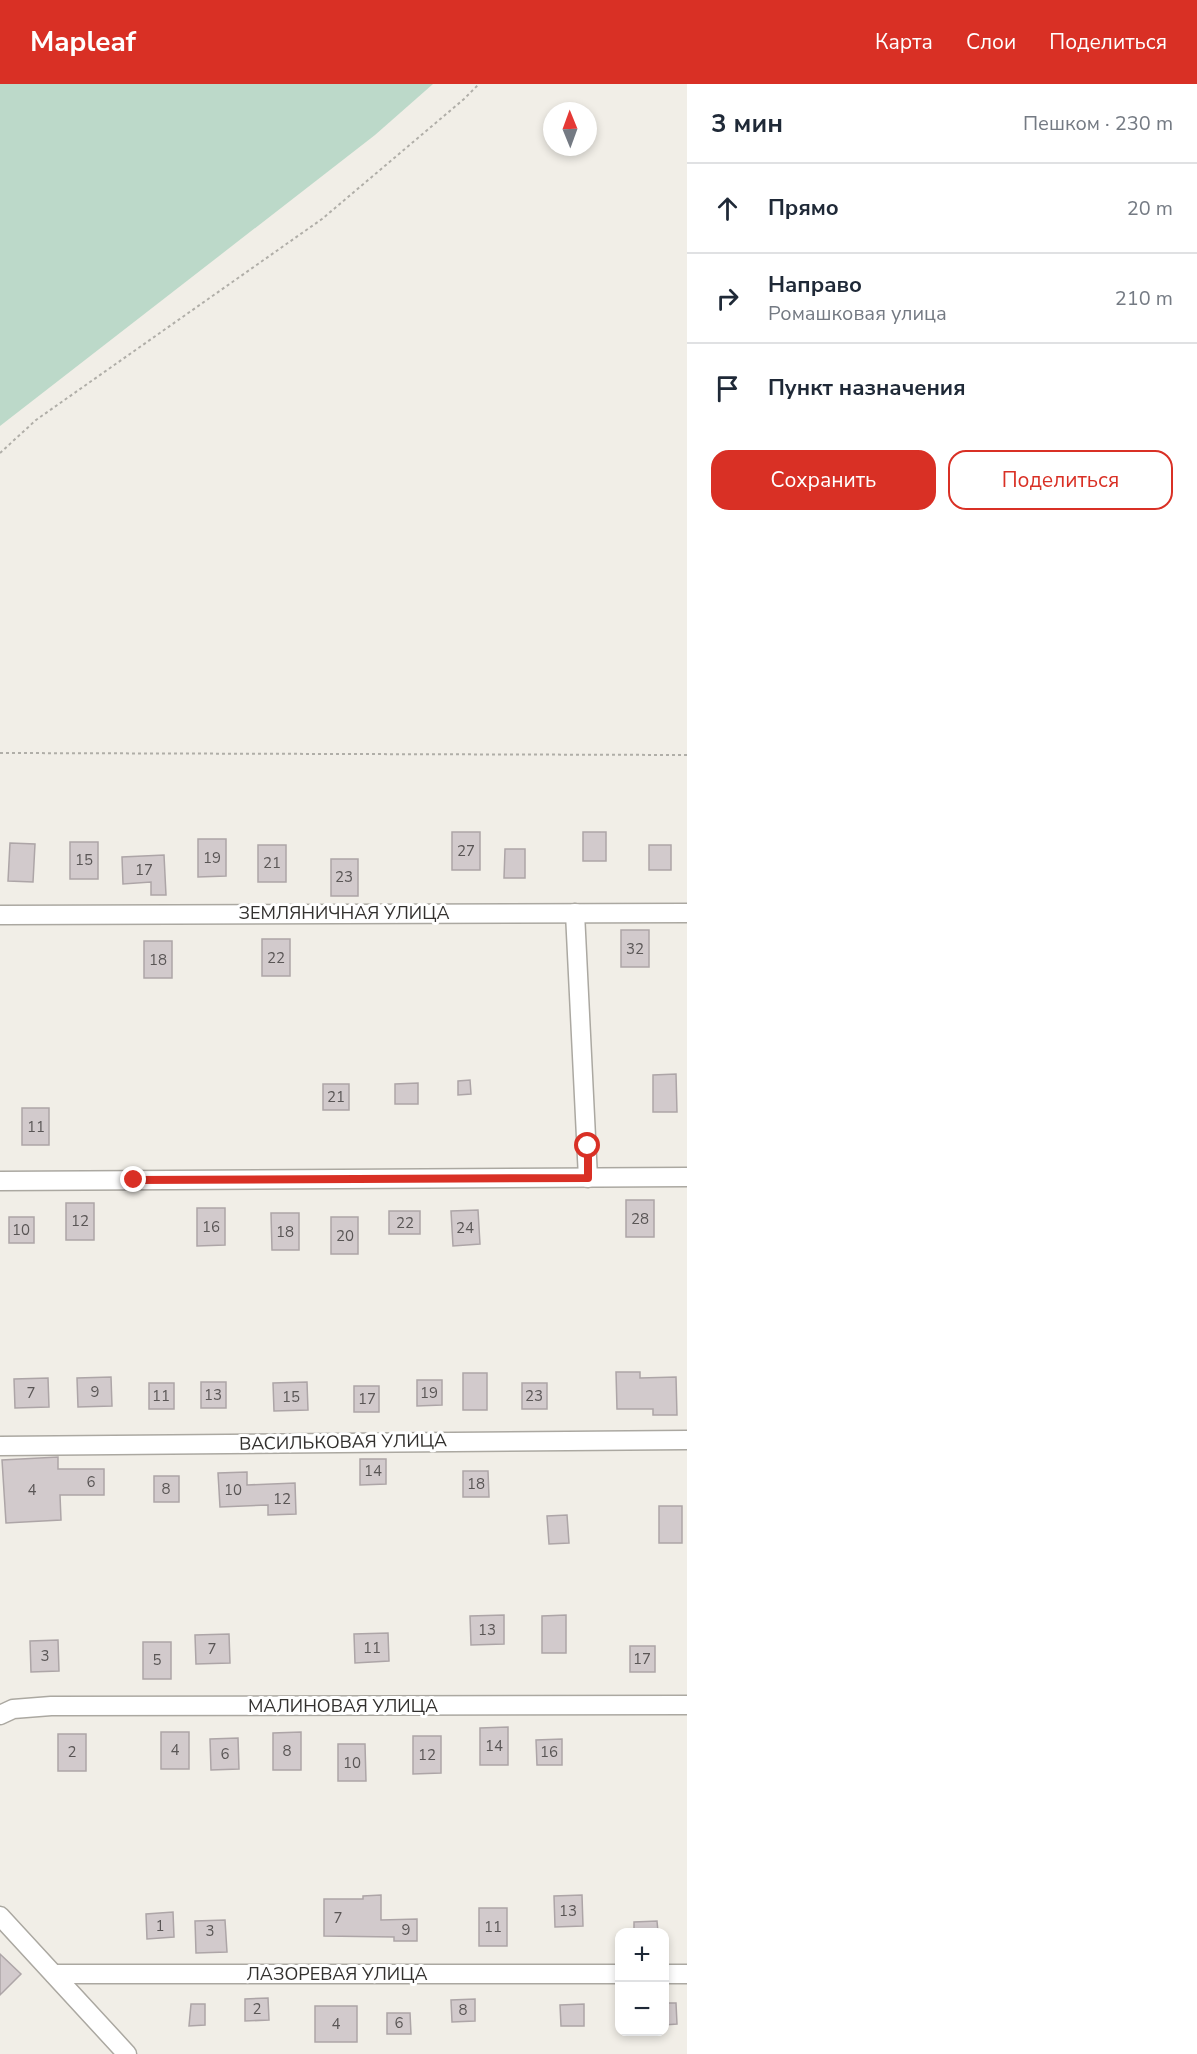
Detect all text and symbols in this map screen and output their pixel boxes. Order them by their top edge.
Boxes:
text: Mapleaf [30,23,136,61]
text: Карта [875,28,933,56]
text: Слои [966,28,1016,56]
text: Поделиться [1049,28,1167,56]
north arrow [543,102,597,156]
text: 3 мин [711,106,783,141]
text: Пешком · 230 m [1023,110,1173,137]
icon: ahead [711,192,744,225]
text: Прямо [768,193,839,223]
text: 20 m [1127,195,1173,222]
text: Направо [768,270,862,300]
icon: right [711,282,744,315]
text: 210 m [1115,285,1173,312]
text: Ромашковая улица [768,300,947,327]
icon: arrive [711,372,744,405]
text: Пункт назначения [768,373,966,403]
button: Сохранить [711,450,936,510]
button: Поделиться [948,450,1173,510]
house number: 27 [457,841,475,861]
house number: 19 [203,848,221,868]
house number: 15 [75,850,93,870]
house number: 21 [263,853,281,873]
house number: 17 [135,860,153,880]
house number: 23 [335,867,353,887]
street label: ЗЕМЛЯНИЧНАЯ УЛИЦА [238,901,450,925]
house number: 32 [626,939,644,959]
house number: 22 [267,948,285,968]
house number: 18 [149,950,167,970]
house number: 21 [327,1087,345,1107]
house number: 11 [27,1117,45,1137]
route start [574,1132,600,1158]
route end [120,1166,146,1192]
house number: 28 [631,1209,649,1229]
house number: 12 [71,1211,89,1231]
house number: 22 [396,1213,414,1233]
house number: 16 [202,1217,220,1237]
house number: 24 [456,1218,474,1238]
house number: 10 [12,1220,30,1240]
house number: 18 [276,1222,294,1242]
house number: 20 [336,1226,354,1246]
house number: 9 [90,1382,100,1402]
house number: 7 [26,1383,36,1403]
house number: 19 [420,1383,438,1403]
house number: 13 [204,1385,222,1405]
house number: 11 [152,1386,170,1406]
house number: 23 [525,1386,543,1406]
house number: 15 [282,1387,300,1407]
house number: 17 [358,1389,376,1409]
street label: ВАСИЛЬКОВАЯ УЛИЦА [239,1428,447,1456]
house number: 14 [364,1461,382,1481]
house number: 6 [86,1472,96,1492]
house number: 18 [467,1474,485,1494]
house number: 8 [161,1479,171,1499]
house number: 4 [27,1480,37,1500]
house number: 10 [224,1480,242,1500]
house number: 12 [273,1489,291,1509]
house number: 13 [478,1620,496,1640]
house number: 11 [363,1638,381,1658]
house number: 7 [207,1639,217,1659]
house number: 3 [40,1646,50,1666]
house number: 17 [633,1649,651,1669]
house number: 5 [152,1650,162,1670]
street label: МАЛИНОВАЯ УЛИЦА [248,1694,438,1718]
house number: 14 [485,1736,503,1756]
house number: 4 [170,1740,180,1760]
house number: 8 [282,1741,292,1761]
house number: 2 [67,1742,77,1762]
house number: 16 [540,1742,558,1762]
house number: 6 [220,1744,230,1764]
house number: 12 [418,1745,436,1765]
house number: 10 [343,1753,361,1773]
house number: 13 [559,1901,577,1921]
house number: 7 [333,1908,343,1928]
house number: 1 [155,1916,165,1936]
house number: 11 [484,1917,502,1937]
house number: 9 [401,1920,411,1940]
house number: 3 [205,1921,215,1941]
map controls [615,1928,669,2036]
button: + [615,1928,669,1982]
street label: ЛАЗОРЕВАЯ УЛИЦА [246,1962,428,1986]
button: − [615,1982,669,2036]
house number: 2 [252,1999,262,2019]
house number: 8 [458,2000,468,2020]
house number: 6 [394,2013,404,2033]
house number: 4 [331,2014,341,2034]

